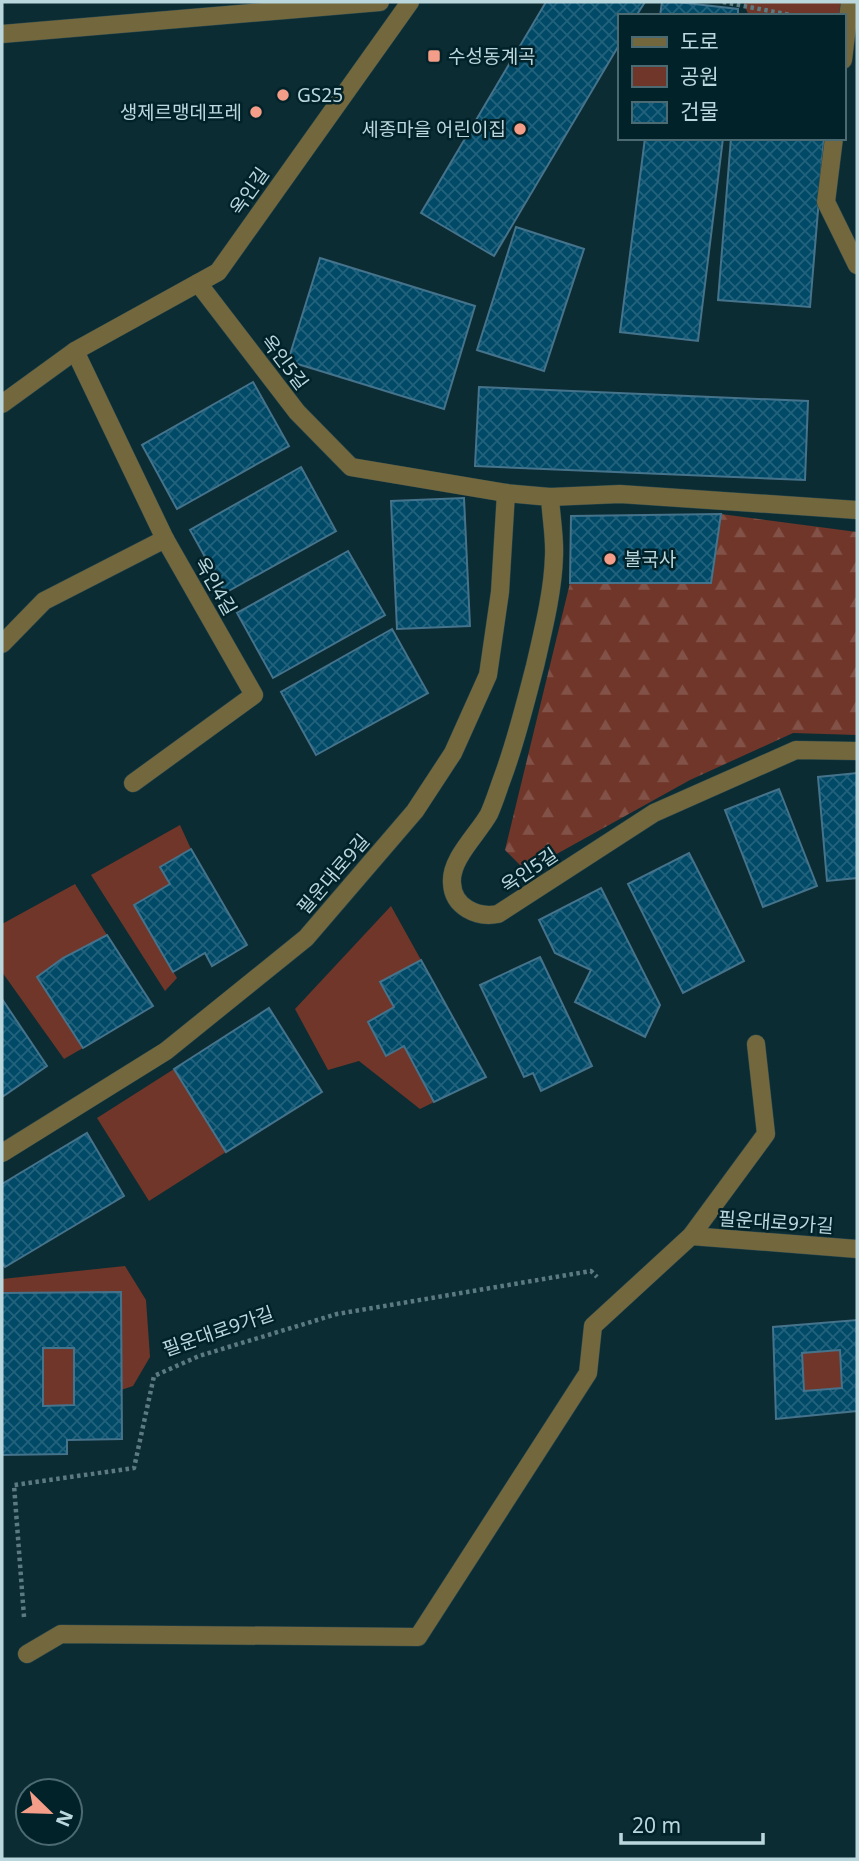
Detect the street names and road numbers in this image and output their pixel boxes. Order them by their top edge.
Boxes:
street label: 옥인길 [223,162,275,220]
street label: 옥인5길 [256,329,314,395]
street label: 옥인4길 [189,552,243,620]
street label: 필운대로9길 [291,828,375,920]
street label: 옥인5길 [495,842,563,898]
street label: 필운대로9가길 [717,1205,835,1239]
street label: 필운대로9가길 [159,1300,277,1362]

